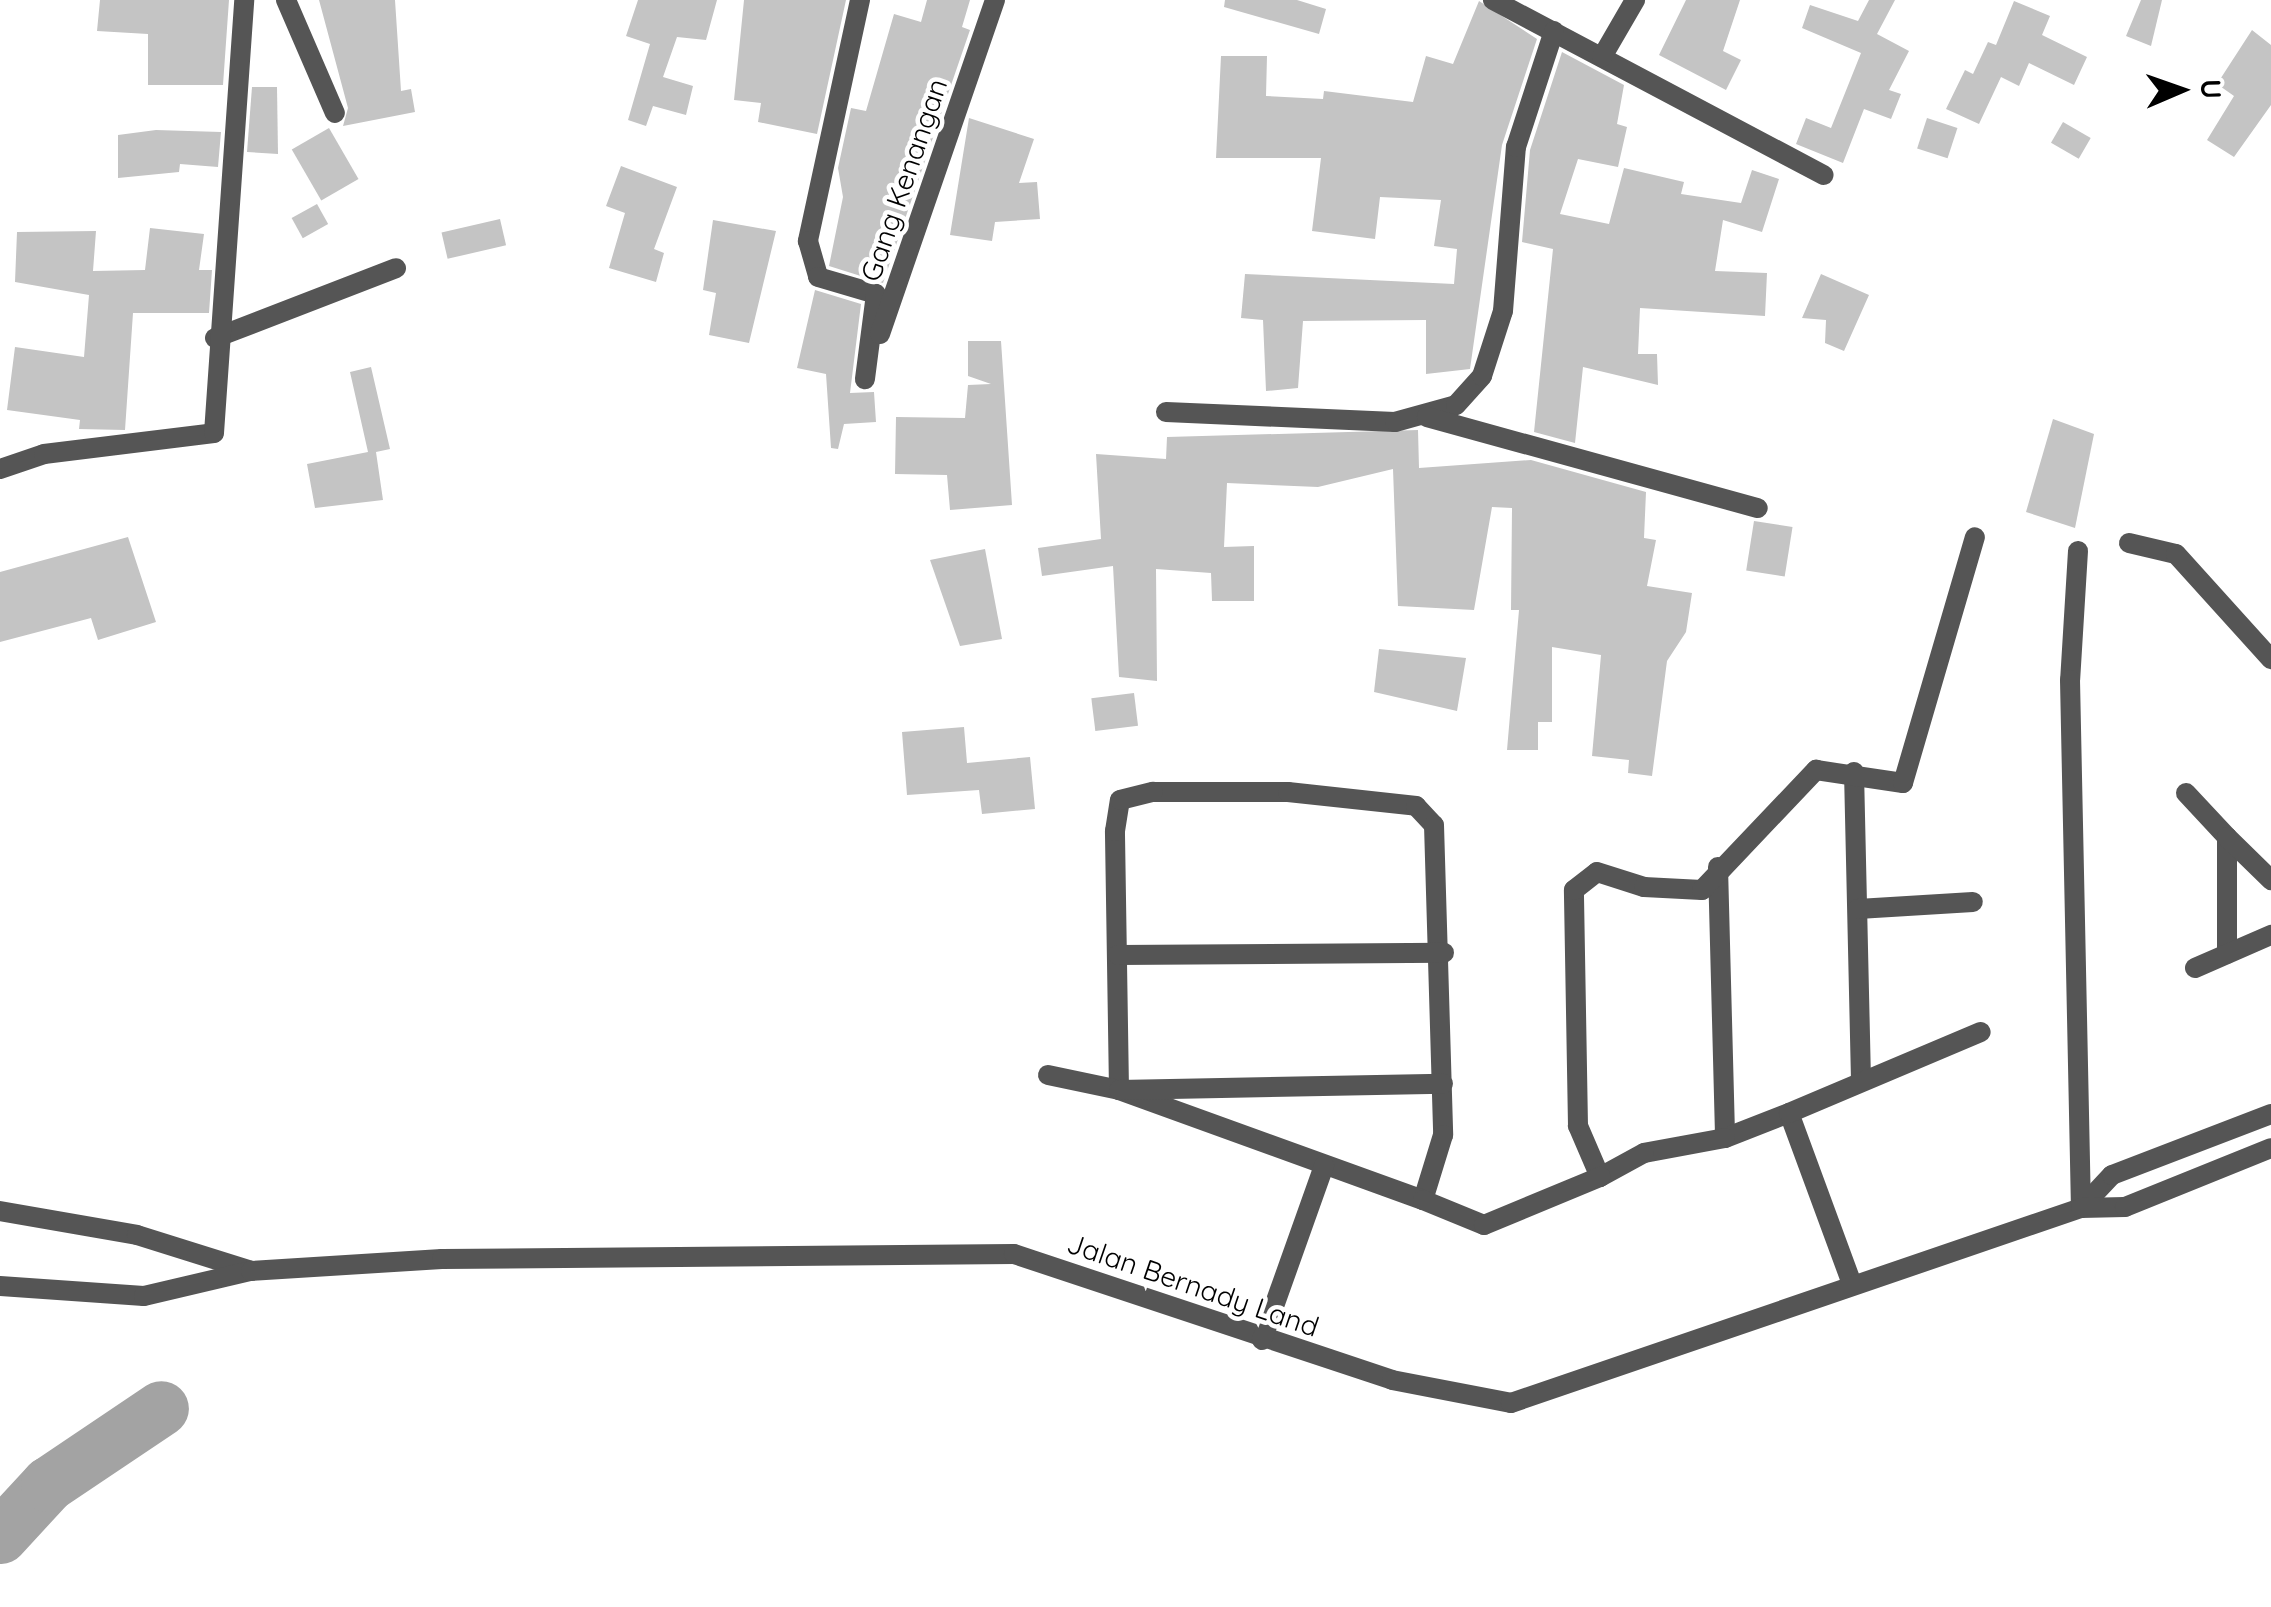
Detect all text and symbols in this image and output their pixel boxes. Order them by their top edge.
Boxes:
north arrow [2131,40,2231,140]
street label: Gang Kenangan [854,74,954,286]
text: U [2194,78,2229,99]
street label: Jalan Bernady Land [1063,1226,1323,1344]

